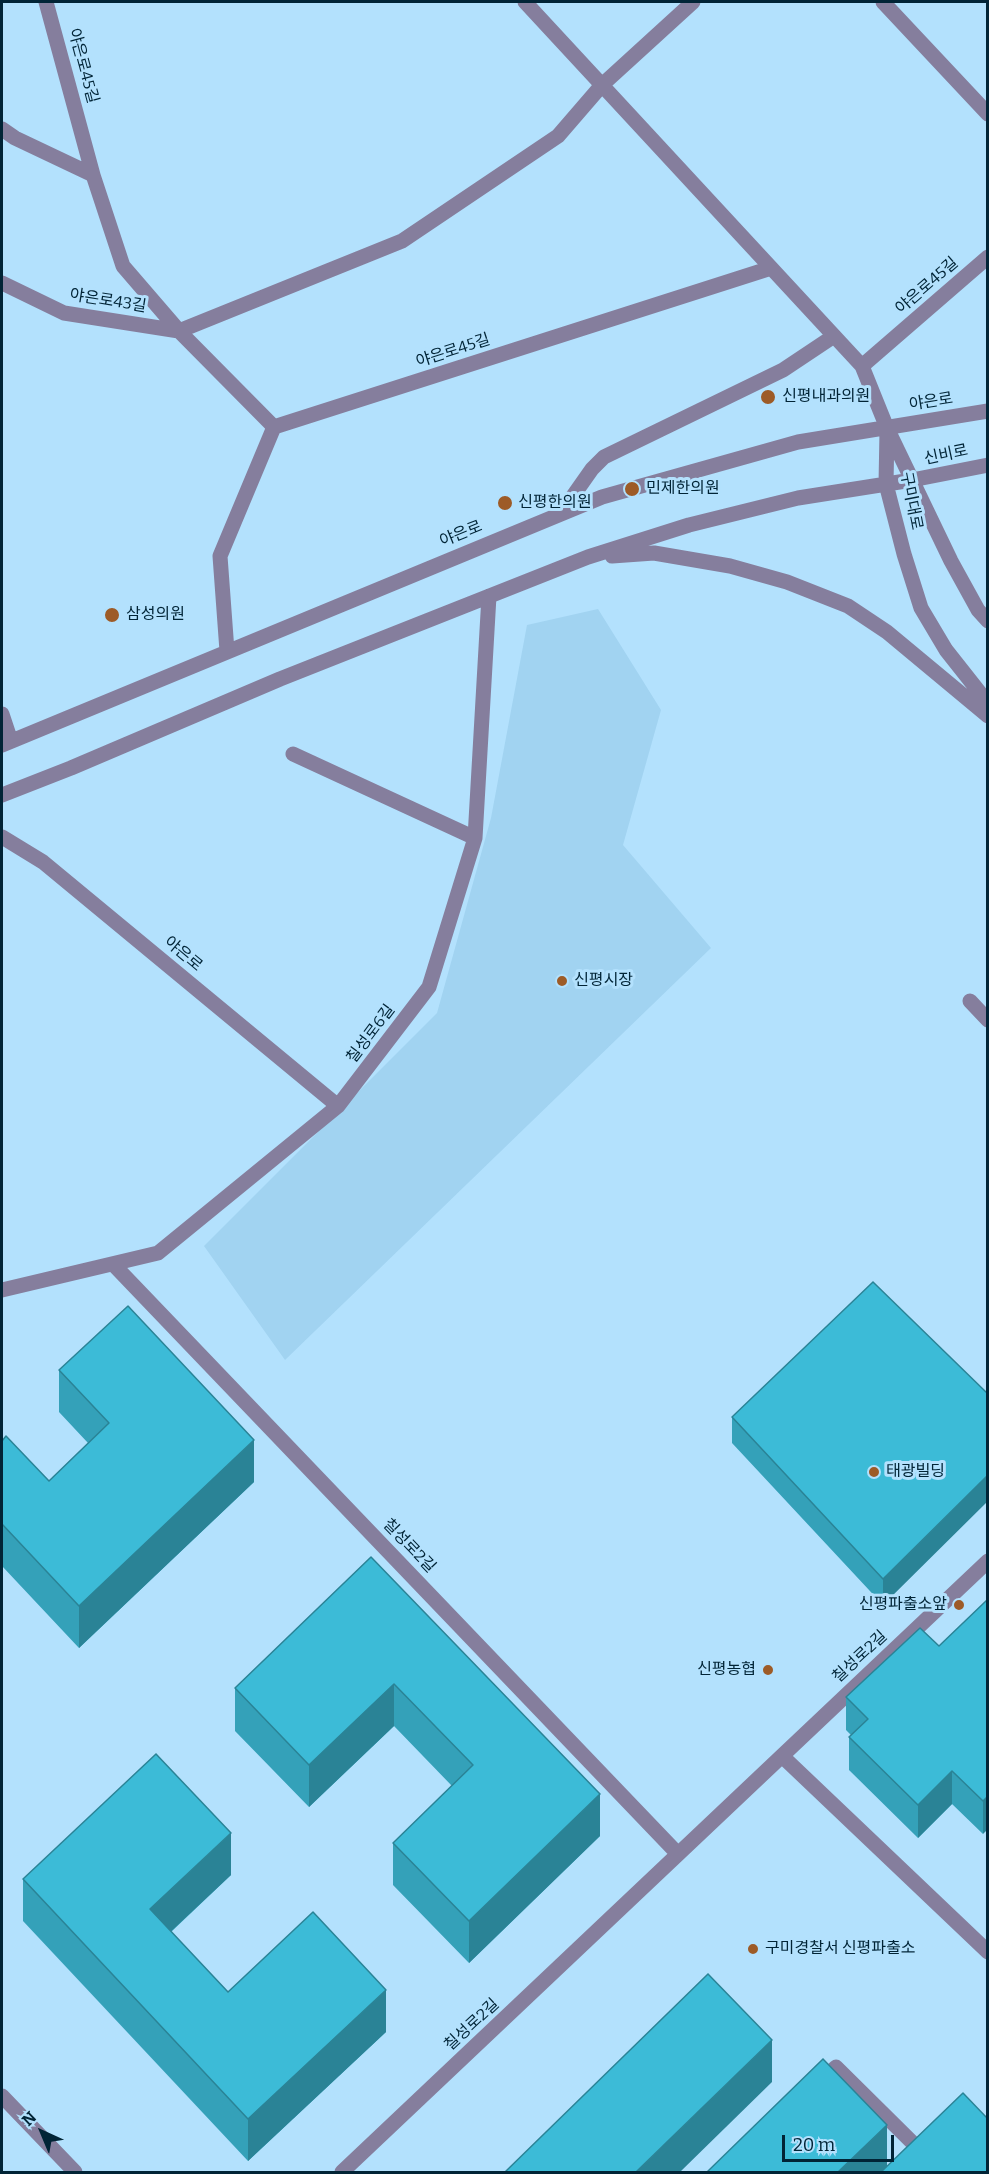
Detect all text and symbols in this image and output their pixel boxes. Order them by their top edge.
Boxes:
street label: 야은로45길 [64,26,102,106]
street label: 야은로45길 [892,254,962,318]
street label: 야은로43길 [68,285,148,317]
street label: 야은로45길 [414,330,492,372]
place label: 신평내과의원 [782,387,870,407]
marker: 신평내과의원 [759,388,777,406]
street label: 야은로 [908,389,954,415]
street label: 신비로 [922,441,970,469]
street label: 구미대로 [896,470,926,532]
place label: 민제한의원 [646,479,720,499]
marker: 민제한의원 [623,480,641,498]
place label: 신평한의원 [518,493,592,513]
marker: 신평한의원 [496,494,514,512]
street label: 야은로 [437,517,485,551]
place label: 삼성의원 [126,605,185,625]
marker: 삼성의원 [103,606,121,624]
street label: 야은로 [160,932,206,976]
place label: 신평시장 [574,971,633,991]
marker: 신평시장 [555,974,569,988]
street label: 칠성로6길 [343,1001,399,1067]
place label: 태광빌딩 [886,1462,945,1482]
marker: 태광빌딩 [867,1465,881,1479]
street label: 칠성로2길 [379,1515,439,1577]
place label: 신평파출소앞 [859,1595,947,1615]
marker: 신평파출소앞 [952,1598,966,1612]
street label: 칠성로2길 [829,1627,891,1687]
place label: 신평농협 [697,1660,756,1680]
marker: 신평농협 [761,1663,775,1677]
place label: 구미경찰서 신평파출소 [765,1939,915,1959]
marker: 구미경찰서 신평파출소 [746,1942,760,1956]
street label: 칠성로2길 [441,1995,503,2055]
north arrow [12,2102,72,2162]
text: N [18,2108,40,2130]
scale bar [785,2123,898,2161]
text: 20 m [793,2134,835,2156]

